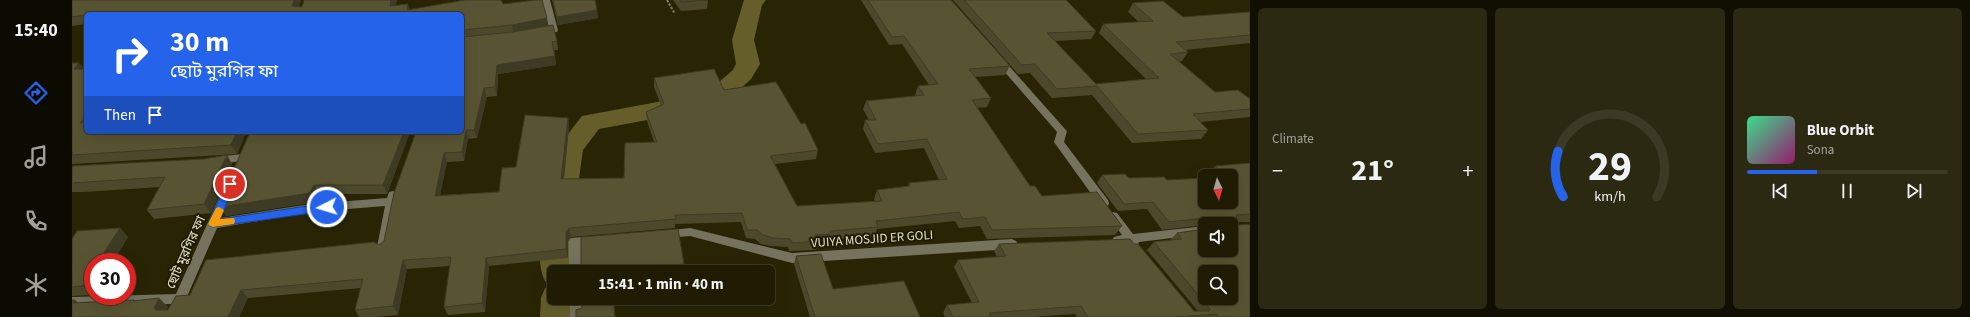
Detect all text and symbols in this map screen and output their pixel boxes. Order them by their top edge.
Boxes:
text: 15:40 [14,18,58,43]
text: 30 m [170,22,229,62]
icon: right [104,28,156,80]
text: ছোট মুরগির ফা [170,59,278,84]
icon: directions [22,79,50,107]
icon: arrive [144,104,166,126]
text: Then [104,105,136,126]
text: Blue Orbit [1807,120,1874,141]
text: Climate [1272,130,1314,148]
text: 29 [1588,136,1632,196]
text: Sona [1807,141,1834,159]
icon: music [22,143,50,171]
text: 21° [1351,149,1394,192]
text: − [1272,155,1283,187]
text: + [1462,155,1473,187]
pin [213,167,247,201]
north arrow [1198,169,1238,209]
map controls [1198,169,1238,305]
icon: arrive [219,173,241,195]
icon: previous [1769,180,1791,202]
icon: pause [1836,180,1858,202]
icon: next [1903,180,1925,202]
text: km/h [1594,185,1626,206]
position arrow [306,186,348,228]
icon: phone [22,207,50,235]
street label: ছোট মুরগির ফা [162,213,210,292]
button: sound [1198,217,1238,257]
street label: VUIYA MOSJID ER GOLI [810,226,934,252]
speed limit sign: 30 [84,253,136,305]
button: search [1198,265,1238,305]
icon: climate [22,271,50,299]
text: 15:41 · 1 min · 40 m [598,274,724,295]

